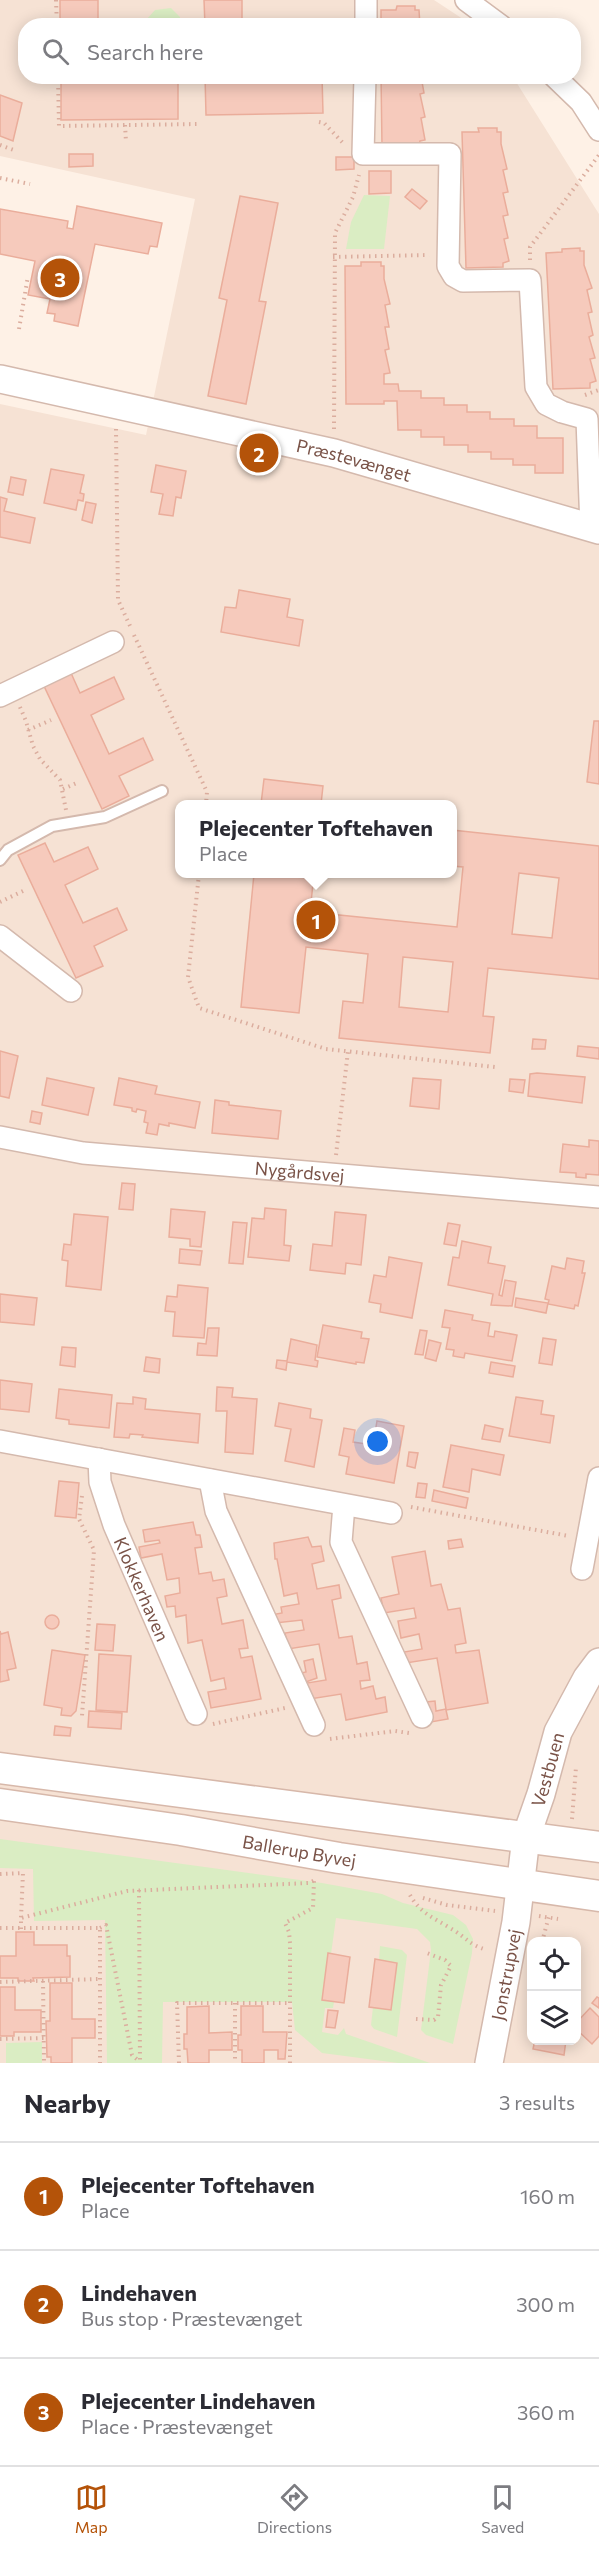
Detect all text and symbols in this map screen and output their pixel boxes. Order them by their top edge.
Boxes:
search box [18,18,581,84]
icon: search [39,35,72,68]
text: Search here [87,38,203,65]
pin: 3 [40,256,80,300]
pin: 2 [240,430,278,476]
street label: Præstevænget [294,434,414,486]
popup [175,800,457,878]
text: Plejecenter Toftehaven [199,814,433,841]
text: Place [199,841,248,865]
pin: 1 [296,898,336,942]
street label: Nygårdsvej [254,1157,345,1186]
your location [363,1427,392,1456]
street label: Klokkerhaven [109,1533,174,1645]
street label: Vestbuen [526,1730,568,1810]
street label: Ballerup Byvej [241,1830,358,1871]
street label: Jonstrupvej [486,1927,525,2022]
map controls [527,1937,581,2045]
button: locate [527,1937,581,1991]
button: layers [527,1991,581,2045]
text: Nearby [24,2087,111,2118]
text: 3 results [499,2090,575,2114]
text: Plejecenter Toftehaven [81,2171,315,2198]
text: 1 [39,2184,48,2208]
text: 160 m [520,2184,575,2208]
text: Place [81,2198,130,2222]
text: Lindehaven [81,2279,197,2306]
text: 2 [38,2292,49,2316]
text: 300 m [516,2292,575,2316]
text: Bus stop · Præstevænget [81,2306,302,2330]
text: Plejecenter Lindehaven [81,2387,315,2414]
text: 3 [38,2400,49,2424]
text: 360 m [517,2400,575,2424]
text: Place · Præstevænget [81,2414,273,2438]
tab: Map [75,2481,108,2536]
tab: Directions [257,2481,332,2536]
tab: Saved [481,2481,524,2536]

